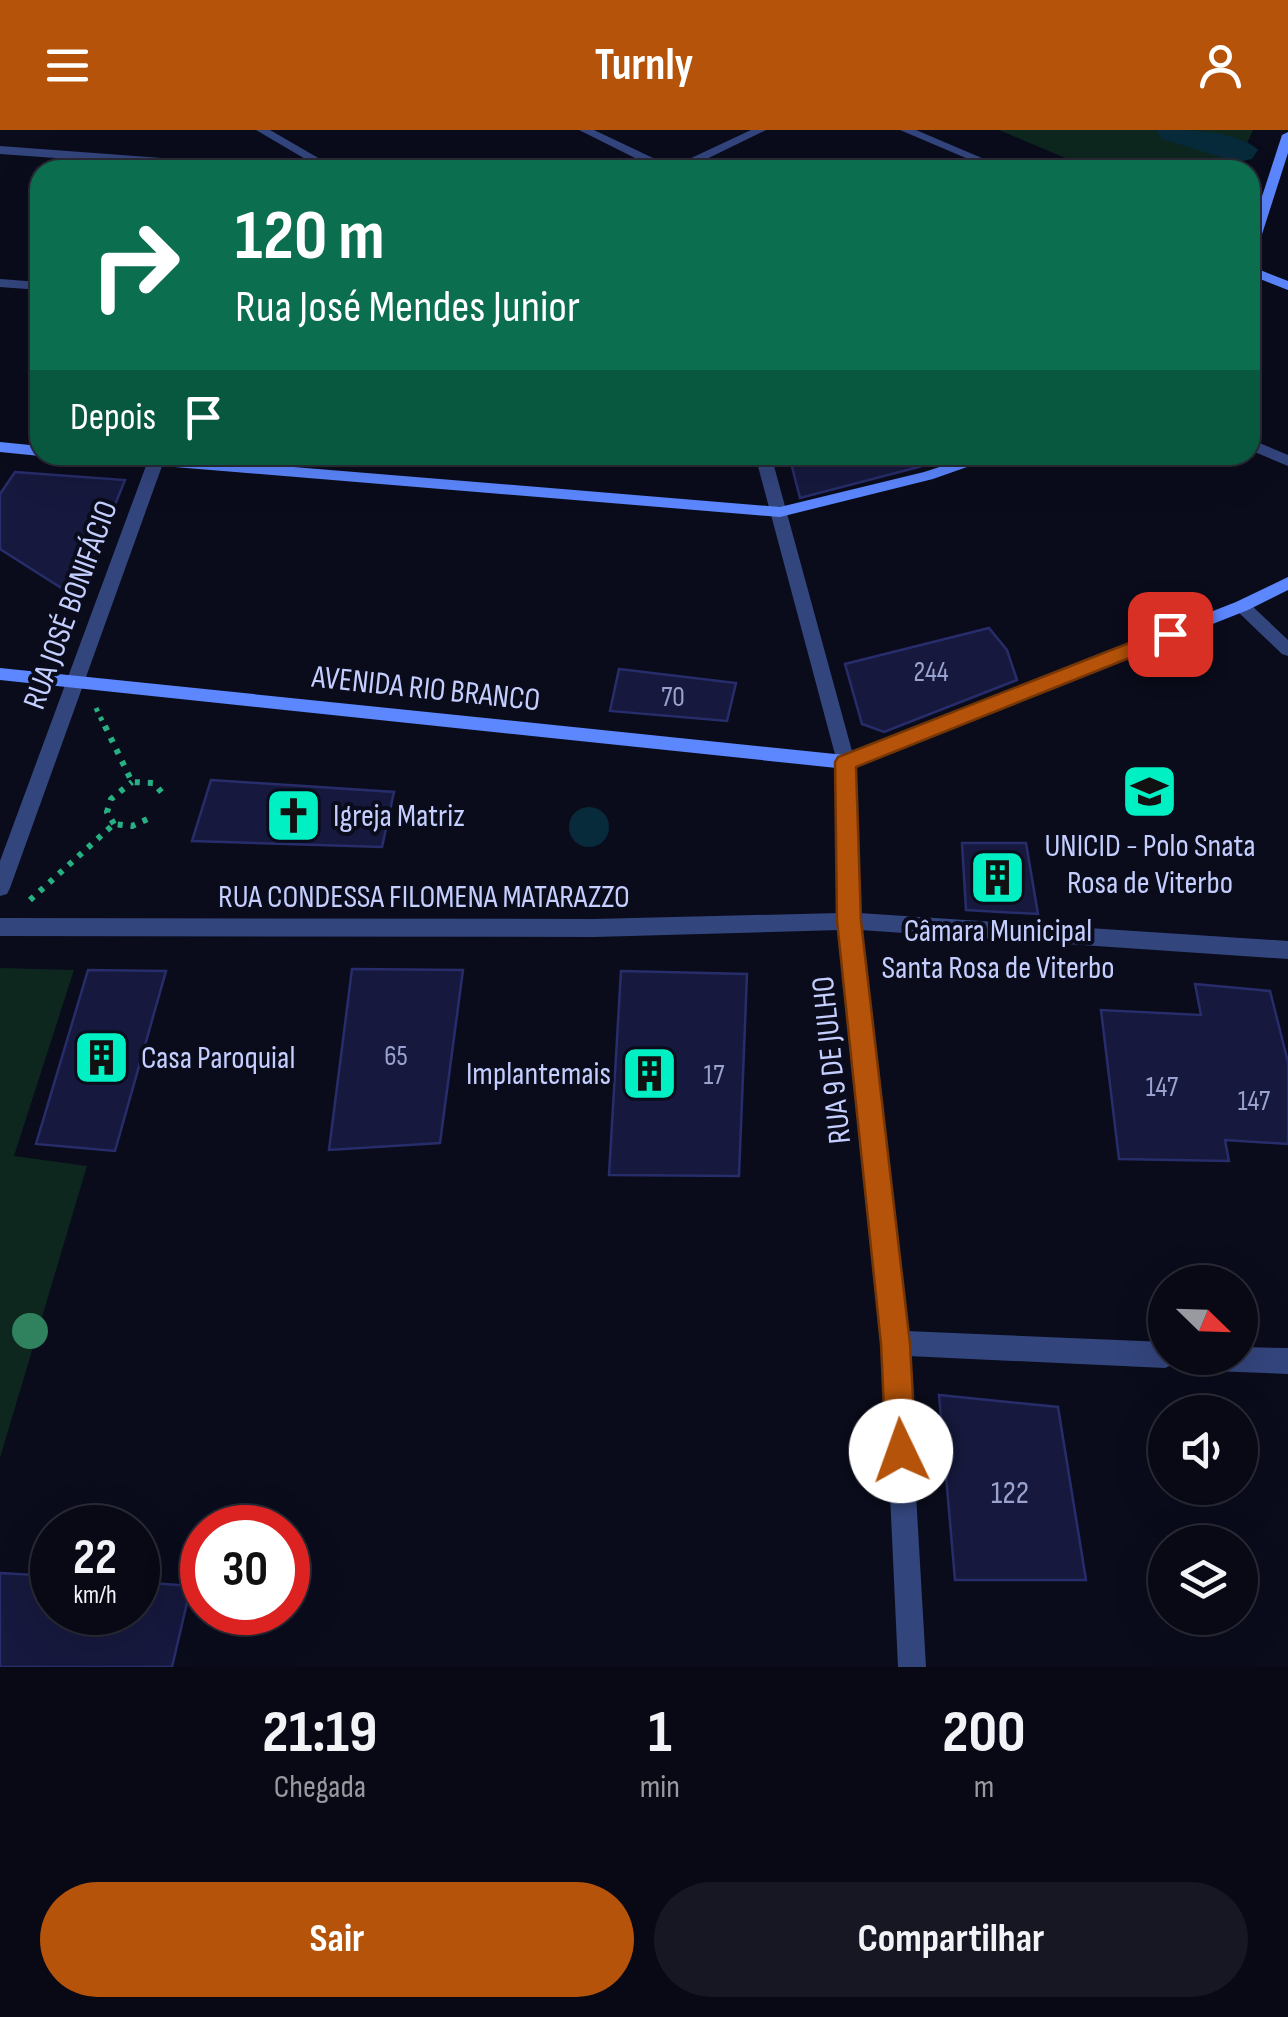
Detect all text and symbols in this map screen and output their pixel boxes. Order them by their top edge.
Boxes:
icon: menu [40,38,95,93]
text: Turnly [595,38,693,93]
icon: person [1193,38,1248,93]
text: 120 m [235,195,385,279]
icon: right [70,200,200,330]
text: Rua José Mendes Junior [235,280,580,335]
icon: arrive [176,390,231,445]
text: Depois [70,395,156,440]
street label: RUA JOSÉ BONIFÁCIO [15,495,127,715]
pin [1128,592,1213,677]
icon: arrive [1143,607,1198,662]
house number: 244 [914,656,949,689]
street label: AVENIDA RIO BRANCO [309,658,542,720]
house number: 70 [661,681,685,714]
school or university icon: UNICID - Polo Snata Rosa de Viterbo [1120,762,1180,822]
church icon: Igreja Matriz [264,786,324,846]
place label: Igreja Matriz [333,797,465,836]
place label: UNICID - Polo Snata Rosa de Viterbo [1044,827,1256,903]
building icon: Câmara Municipal Santa Rosa de Viterbo [968,847,1028,907]
street label: RUA CONDESSA FILOMENA MATARAZZO [218,878,630,917]
place label: Câmara Municipal Santa Rosa de Viterbo [881,912,1115,988]
street label: RUA 9 DE JULHO [804,974,860,1146]
building icon: Casa Paroquial [72,1028,132,1088]
place label: Casa Paroquial [141,1039,295,1078]
house number: 65 [384,1040,408,1073]
building icon: Implantemais [620,1044,680,1104]
place label: Implantemais [466,1055,611,1094]
house number: 17 [704,1059,724,1092]
house number: 147 [1146,1071,1178,1104]
house number: 147 [1238,1085,1270,1118]
north arrow [1148,1265,1258,1375]
map controls [1148,1265,1258,1635]
button: sound [1148,1395,1258,1505]
position arrow [849,1399,953,1503]
house number: 122 [991,1474,1029,1513]
speed limit sign: 30 [180,1505,310,1635]
button: layers [1148,1525,1258,1635]
text: 22 [73,1528,117,1588]
text: km/h [73,1580,117,1611]
text: 21:19 [262,1697,378,1769]
text: 1 [648,1697,672,1769]
text: 200 [942,1697,1026,1769]
text: Chegada [274,1768,366,1807]
text: min [640,1768,680,1807]
text: m [974,1768,994,1807]
button: Sair [40,1882,634,1997]
button: Compartilhar [654,1882,1248,1997]

